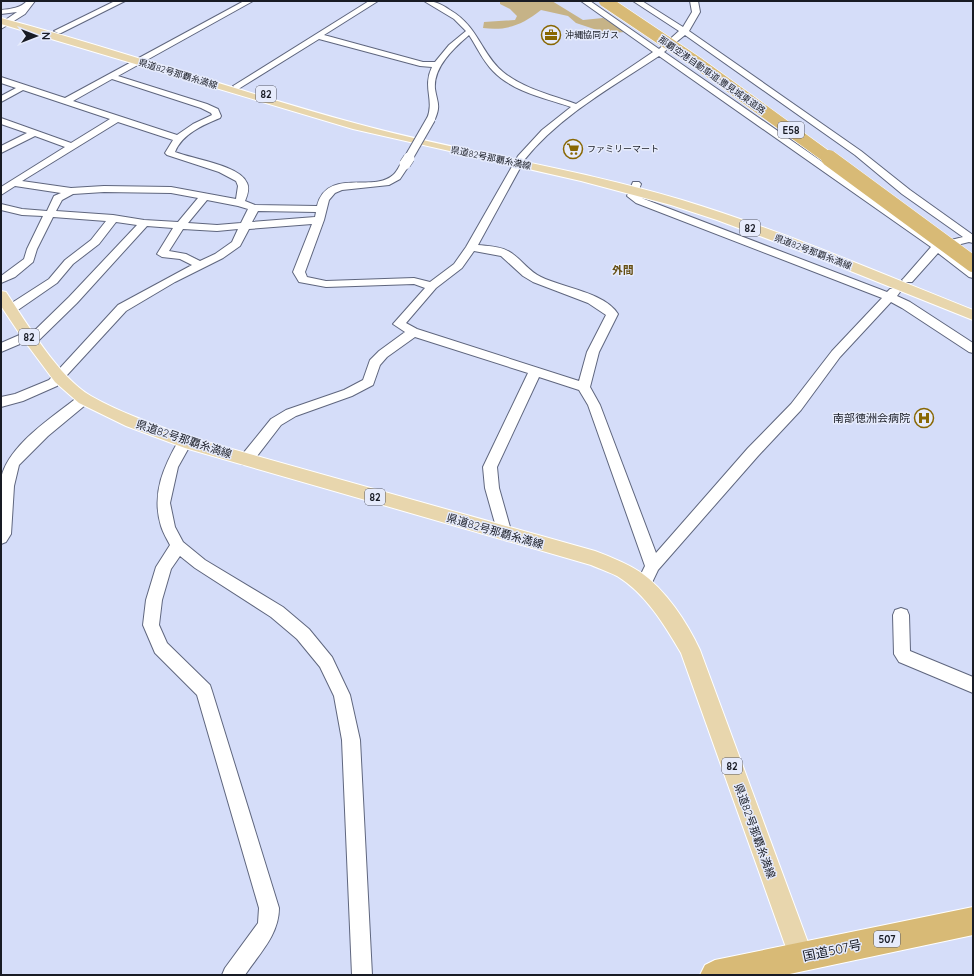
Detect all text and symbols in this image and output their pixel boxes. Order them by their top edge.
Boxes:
north arrow [16,16,56,56]
office icon: 沖縄協同ガス [540,24,562,46]
place label: 沖縄協同ガス [565,29,619,40]
text: N [39,32,53,40]
street label: 那覇空港自動車道;豊見城東道路 [657,33,768,116]
street label: 県道82号那覇糸満線 [137,56,220,91]
road number: 82 [256,86,276,102]
road number: E58 [778,122,804,138]
supermarket icon: ファミリーマート [562,138,584,160]
place label: ファミリーマート [587,143,659,154]
street label: 県道82号那覇糸満線 [450,144,533,172]
road number: 82 [740,220,760,236]
street label: 県道82号那覇糸満線 [773,232,854,272]
district label: 外間 [612,263,634,277]
road number: 82 [19,329,39,345]
hospital icon: 南部徳洲会病院 [913,407,935,429]
place label: 南部徳洲会病院 [833,411,910,425]
street label: 県道82号那覇糸満線 [134,417,234,461]
road number: 82 [365,489,385,505]
street label: 県道82号那覇糸満線 [445,510,545,552]
road number: 82 [722,758,742,774]
street label: 県道82号那覇糸満線 [731,782,779,880]
road number: 507 [874,931,900,947]
street label: 国道507号 [801,936,863,964]

